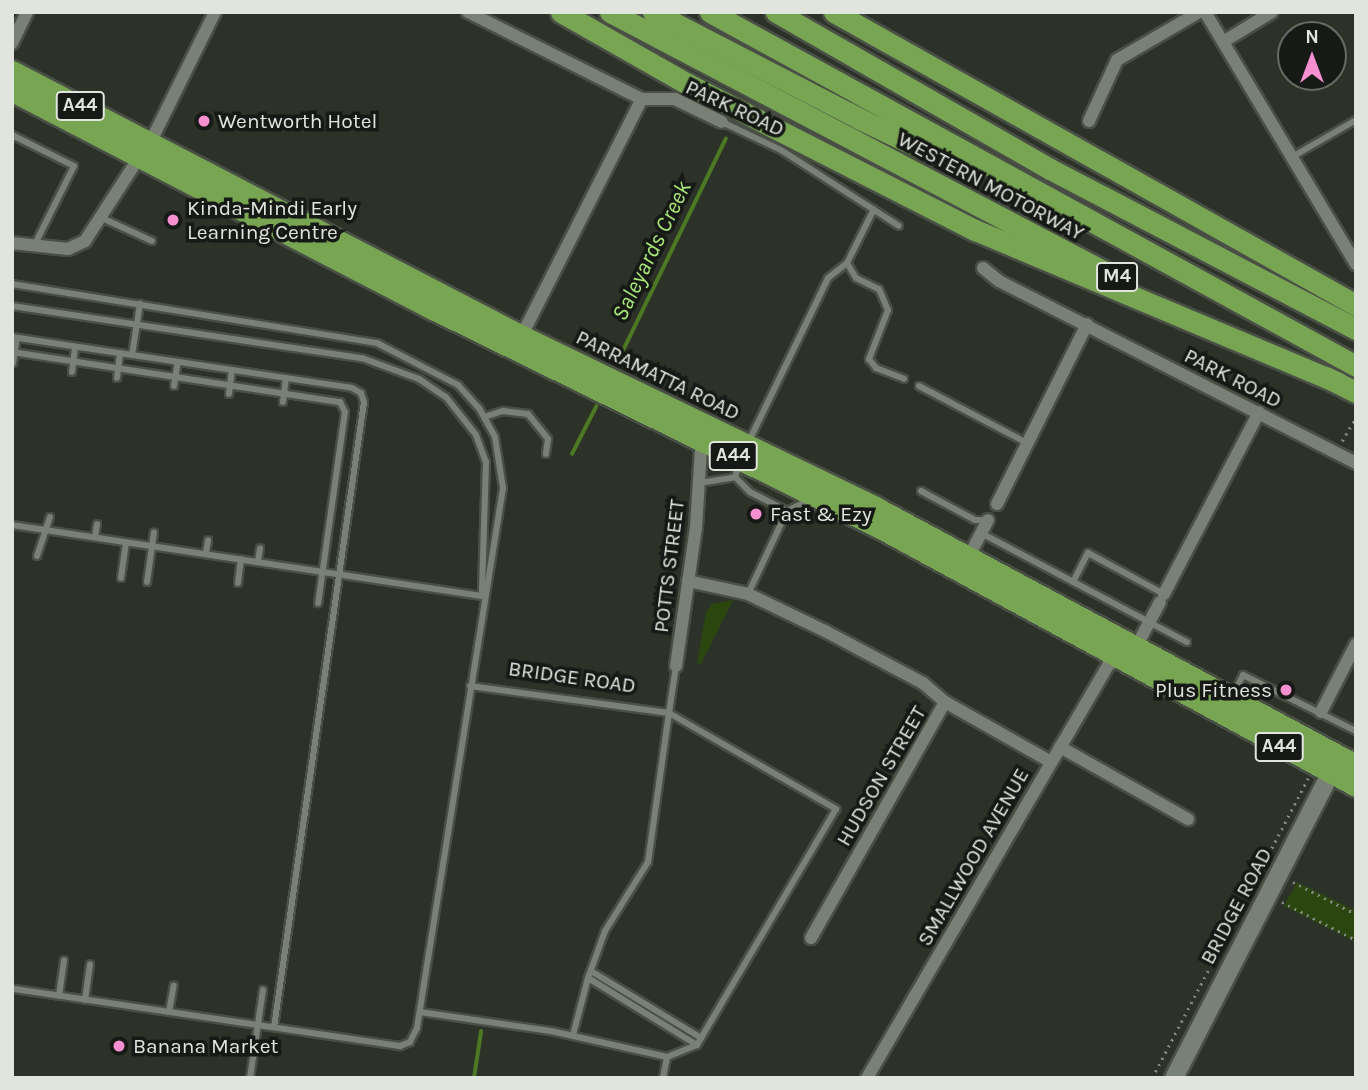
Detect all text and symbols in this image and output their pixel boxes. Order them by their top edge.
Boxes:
north arrow [1277,21,1347,91]
text: N [1305,26,1319,48]
street label: PARK ROAD [682,74,788,142]
road number: A44 [56,90,104,122]
place label: Wentworth Hotel [218,108,377,134]
marker: Wentworth Hotel [196,113,212,129]
street label: WESTERN MOTORWAY [894,126,1088,246]
water label: Saleyards Creek [606,177,698,325]
place label: Kinda-Mindi Early Learning Centre [187,195,357,245]
marker: Kinda-Mindi Early Learning Centre [165,212,181,228]
road number: M4 [1096,262,1138,292]
street label: PARRAMATTA ROAD [572,324,744,426]
street label: PARK ROAD [1180,343,1286,413]
road number: A44 [708,440,758,471]
street label: POTTS STREET [648,498,690,634]
place label: Fast & Ezy [770,501,872,527]
marker: Fast & Ezy [748,506,764,522]
street label: BRIDGE ROAD [507,656,637,698]
place label: Plus Fitness [1155,677,1272,703]
marker: Plus Fitness [1278,682,1294,698]
street label: HUDSON STREET [831,702,931,850]
road number: A44 [1254,732,1304,762]
street label: SMALLWOOD AVENUE [912,764,1034,950]
street label: BRIDGE ROAD [1195,843,1277,969]
place label: Banana Market [133,1033,279,1059]
marker: Banana Market [111,1038,127,1054]

